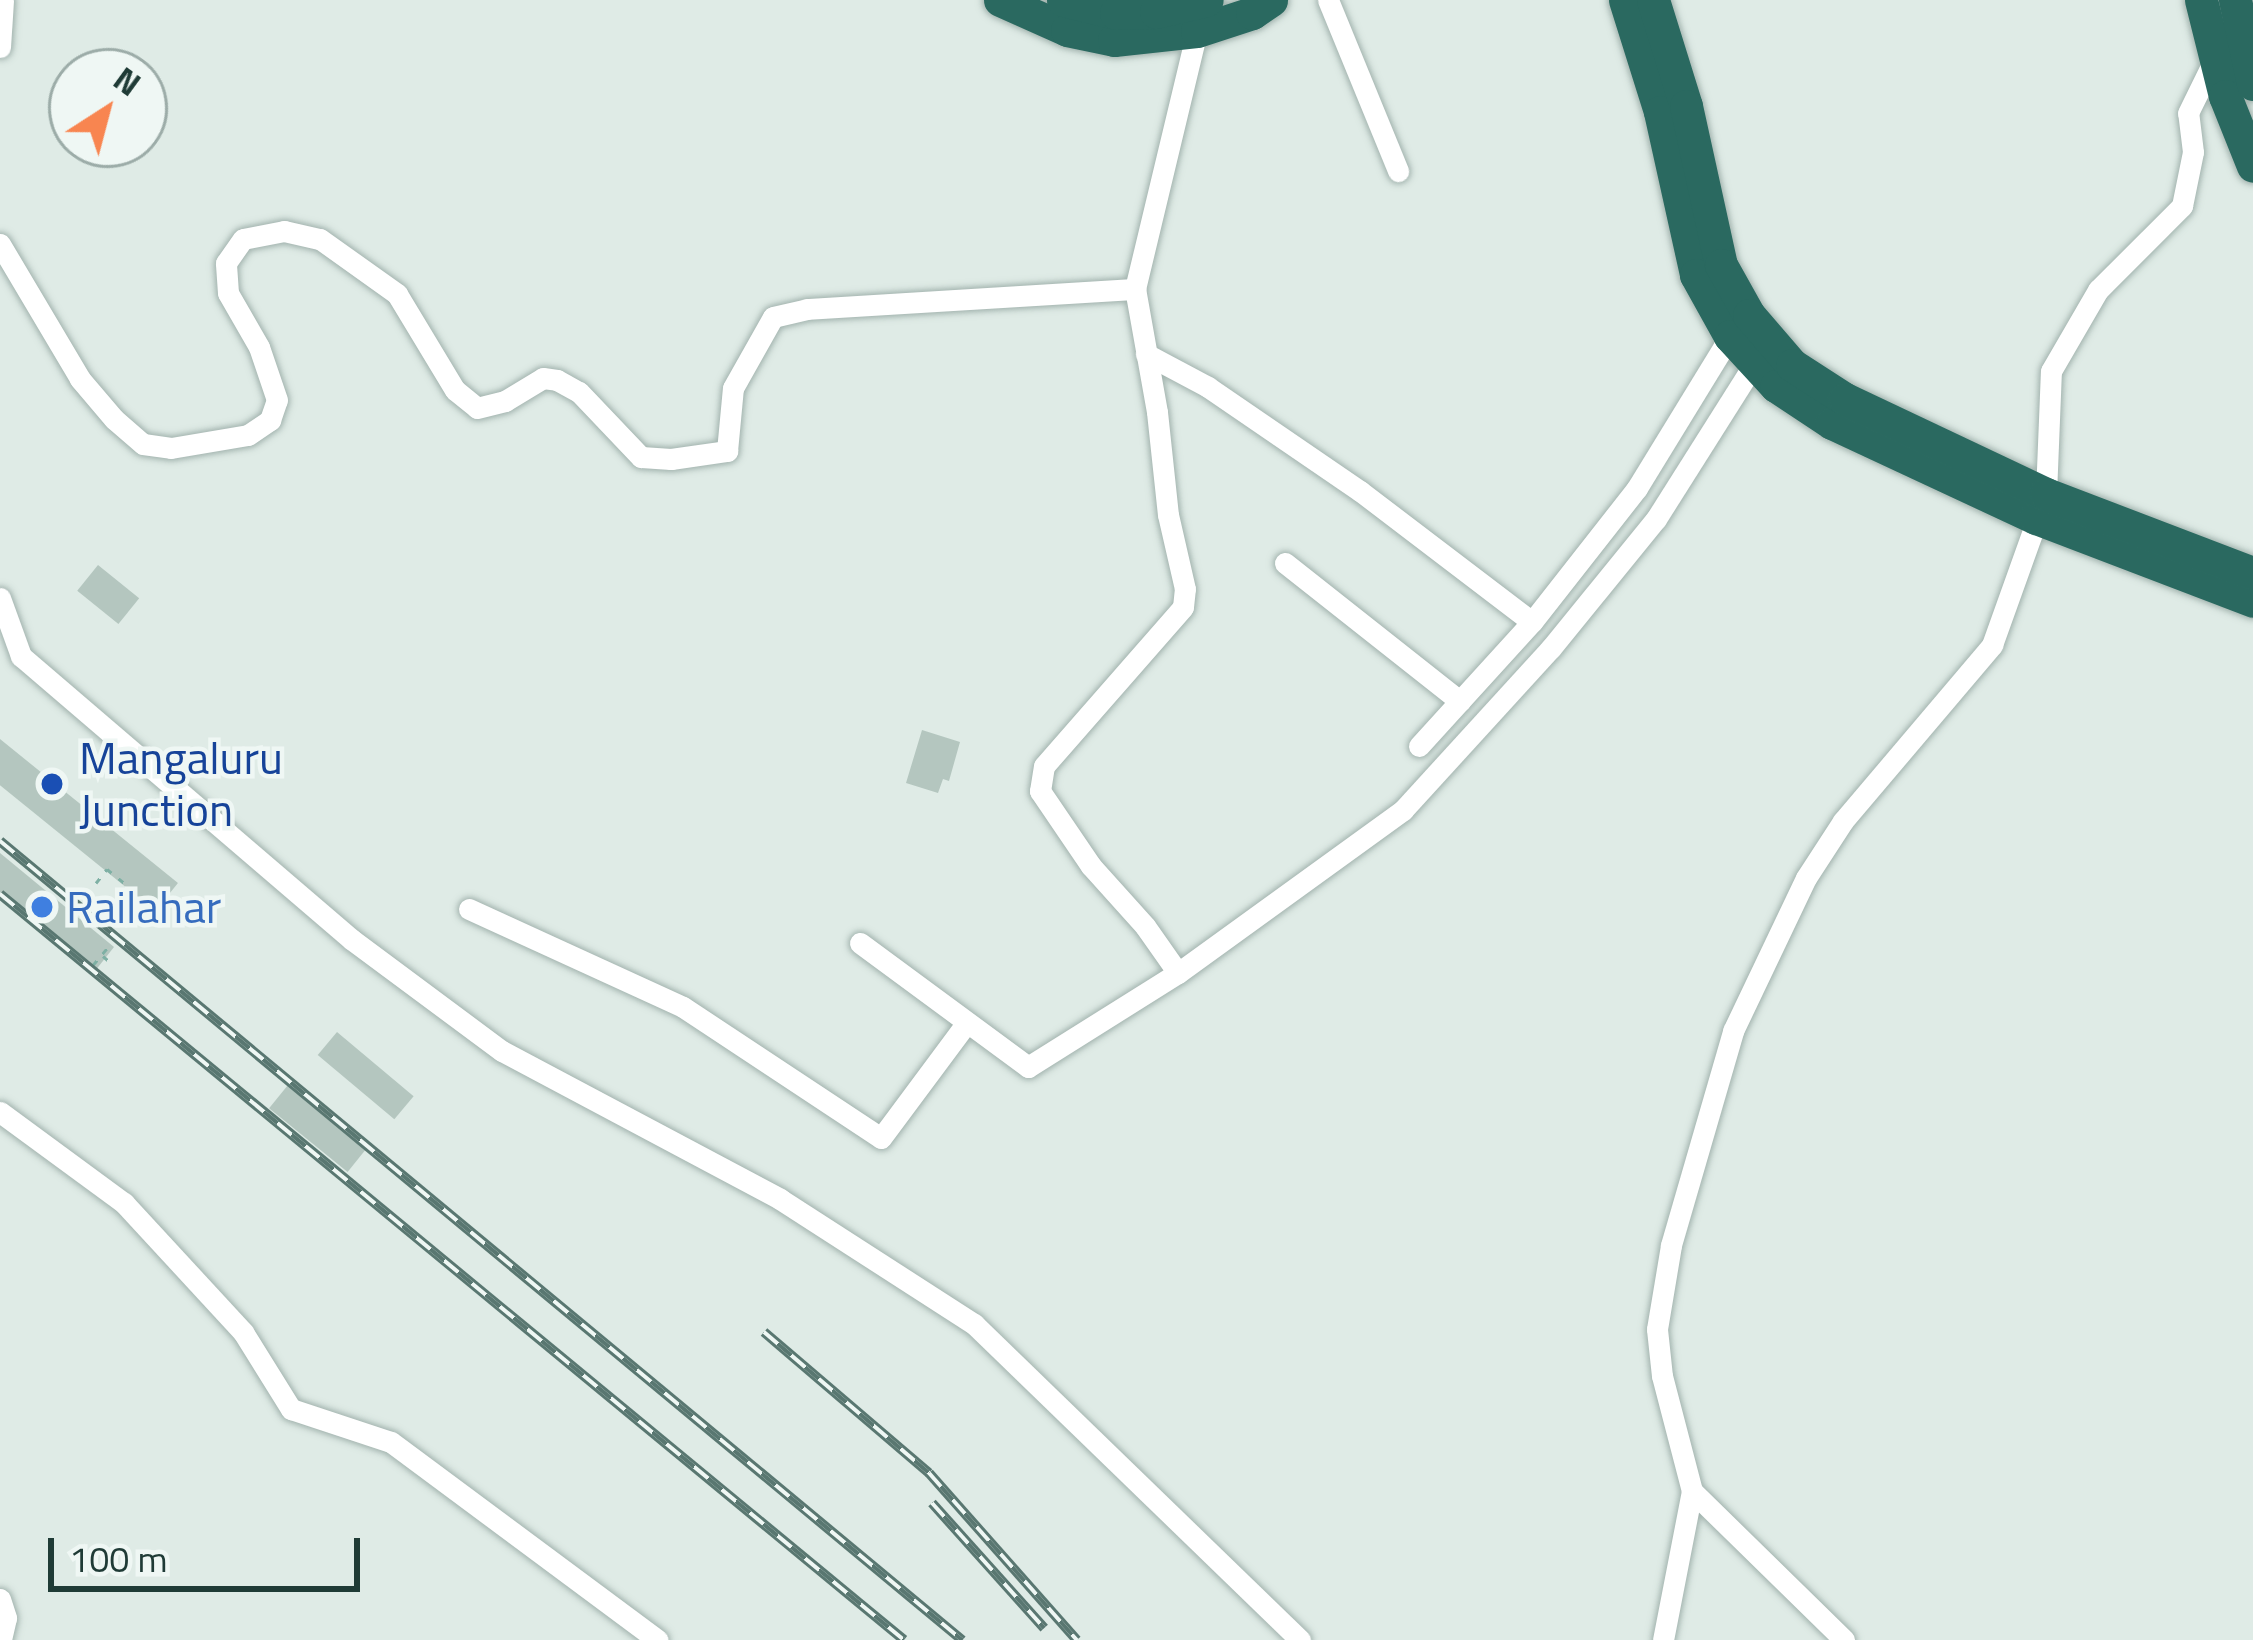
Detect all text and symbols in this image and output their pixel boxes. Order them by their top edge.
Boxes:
north arrow [48,48,168,168]
text: N [103,54,151,108]
place label: Mangaluru Junction [79,731,283,837]
marker: Mangaluru Junction [36,768,68,800]
place label: Railahar [66,880,221,934]
marker: Railahar [29,894,55,920]
scale bar [54,1514,366,1588]
text: 100 m [69,1531,168,1586]

